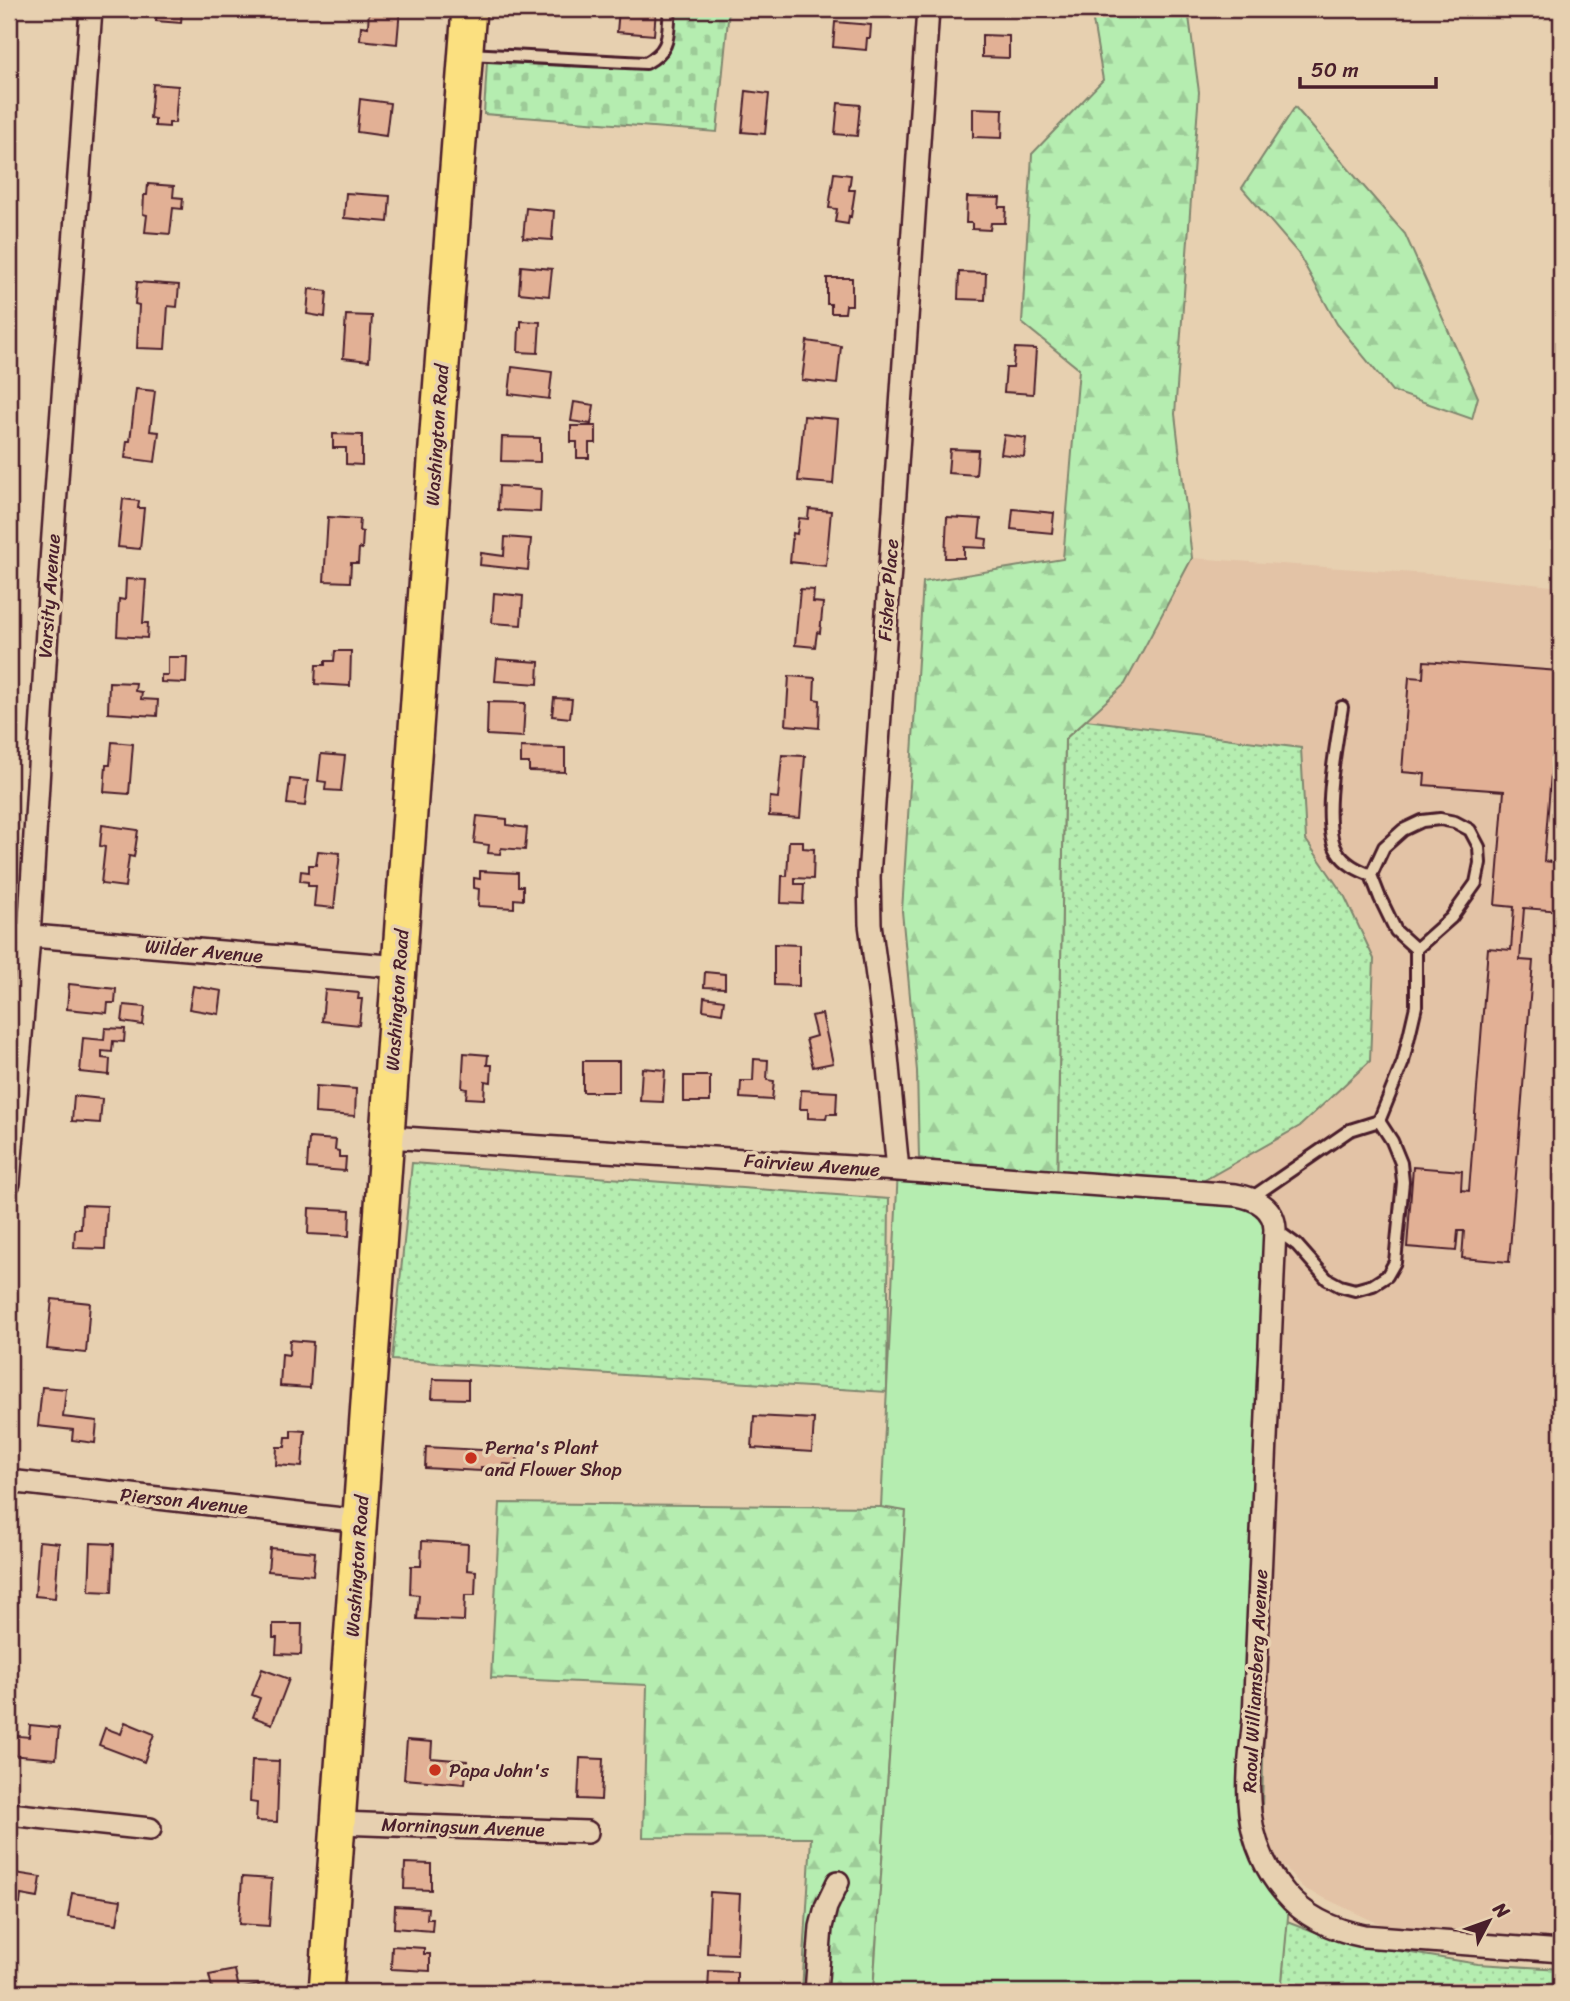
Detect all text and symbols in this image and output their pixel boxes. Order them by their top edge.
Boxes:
scale bar [1300,46,1437,90]
text: 50 m [1311,51,1359,89]
street label: Washington Road [416,361,459,507]
street label: Varsity Avenue [28,533,70,659]
street label: Fisher Place [868,537,908,642]
street label: Washington Road [376,926,419,1072]
street label: Wilder Avenue [144,929,265,973]
street label: Fairview Avenue [743,1144,881,1186]
place label: Perna's Plant and Flower Shop [485,1431,622,1486]
marker: Perna's Plant and Flower Shop [463,1450,479,1466]
street label: Pierson Avenue [118,1478,250,1524]
street label: Washington Road [336,1492,379,1638]
street label: Raoul Williamsberg Avenue [1233,1568,1277,1794]
place label: Papa John's [449,1754,549,1787]
marker: Papa John's [427,1762,443,1778]
street label: Morningsun Avenue [381,1808,545,1846]
north arrow [1454,1885,1524,1955]
text: N [1484,1894,1519,1927]

